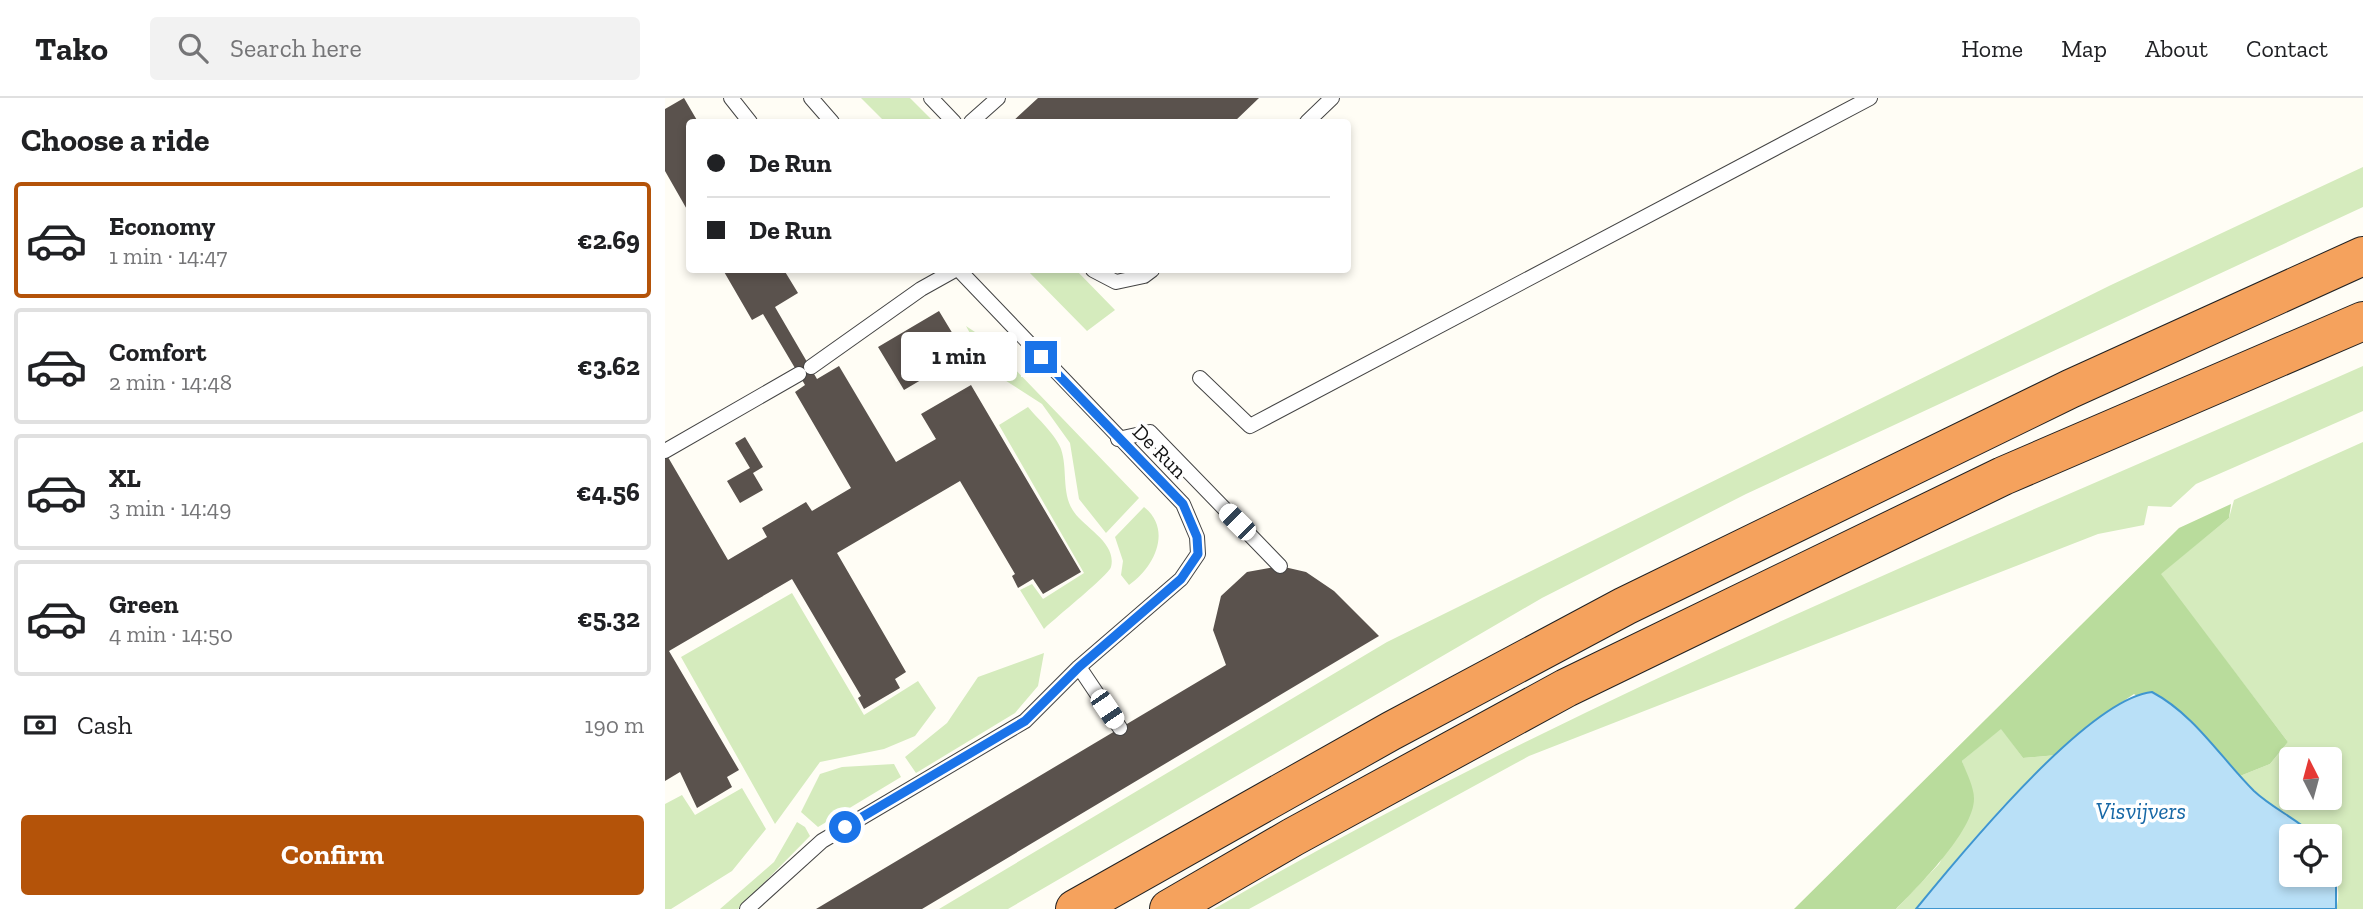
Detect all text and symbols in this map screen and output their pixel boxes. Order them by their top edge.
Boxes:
search box [150,17,640,80]
text: Tako [35,29,108,68]
icon: search [174,29,212,67]
text: Search here [230,32,362,64]
text: Home [1961,34,2023,63]
text: Map [2061,34,2107,63]
text: About [2145,34,2208,63]
text: Contact [2246,34,2328,63]
text: Choose a ride [21,121,209,159]
text: De Run [749,147,832,179]
icon: car [25,209,88,272]
text: Economy [109,210,215,242]
text: De Run [749,214,832,246]
text: €2.69 [577,224,640,256]
text: 1 min · 14:47 [109,242,227,270]
callout: 1 min [901,332,1017,382]
icon: car [25,335,88,398]
text: Comfort [109,336,206,368]
route end [1025,341,1057,373]
text: 1 min [932,342,986,370]
text: €3.62 [577,350,640,382]
text: 2 min · 14:48 [109,368,232,396]
street label: De Run [1128,419,1192,483]
icon: car [25,461,88,524]
text: XL [109,462,141,494]
text: €4.56 [576,476,640,508]
text: 3 min · 14:49 [109,494,231,522]
car [1215,500,1260,544]
icon: car [25,587,88,650]
text: Green [109,588,179,620]
text: €5.32 [577,602,640,634]
text: 4 min · 14:50 [109,620,233,648]
car [1087,686,1128,732]
icon: cash [21,706,59,744]
text: Cash [77,709,132,741]
text: 190 m [585,711,644,739]
north arrow [2279,747,2341,810]
map controls [2279,747,2342,887]
water label: Visvijvers [2096,797,2186,825]
route start [829,811,861,843]
button: Confirm [21,815,644,895]
button: locate [2279,824,2342,887]

